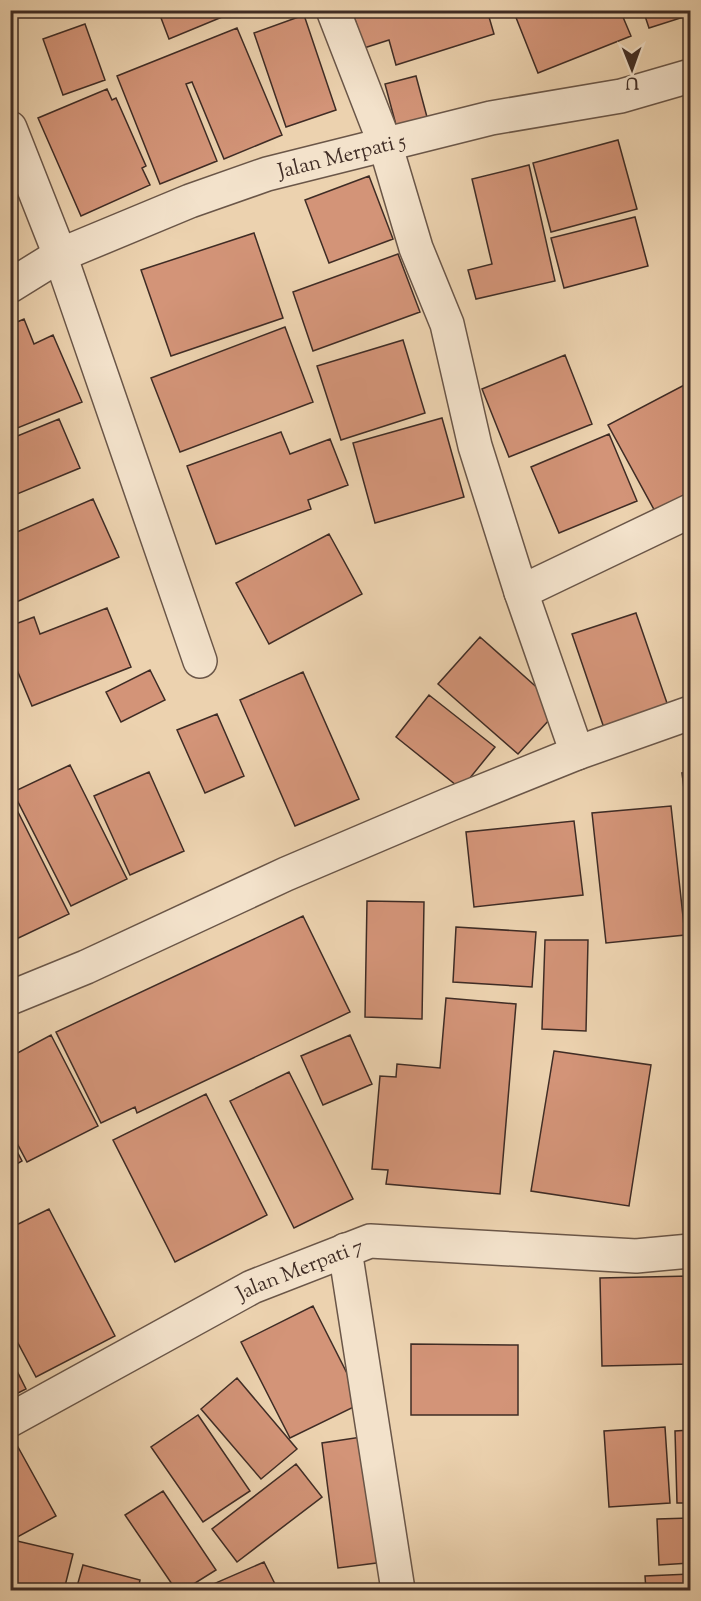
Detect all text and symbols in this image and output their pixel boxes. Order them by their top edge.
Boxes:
north arrow [602,39,662,99]
text: U [625,70,639,93]
street label: Jalan Merpati 5 [274,127,409,188]
street label: Jalan Merpati 7 [231,1232,369,1310]

